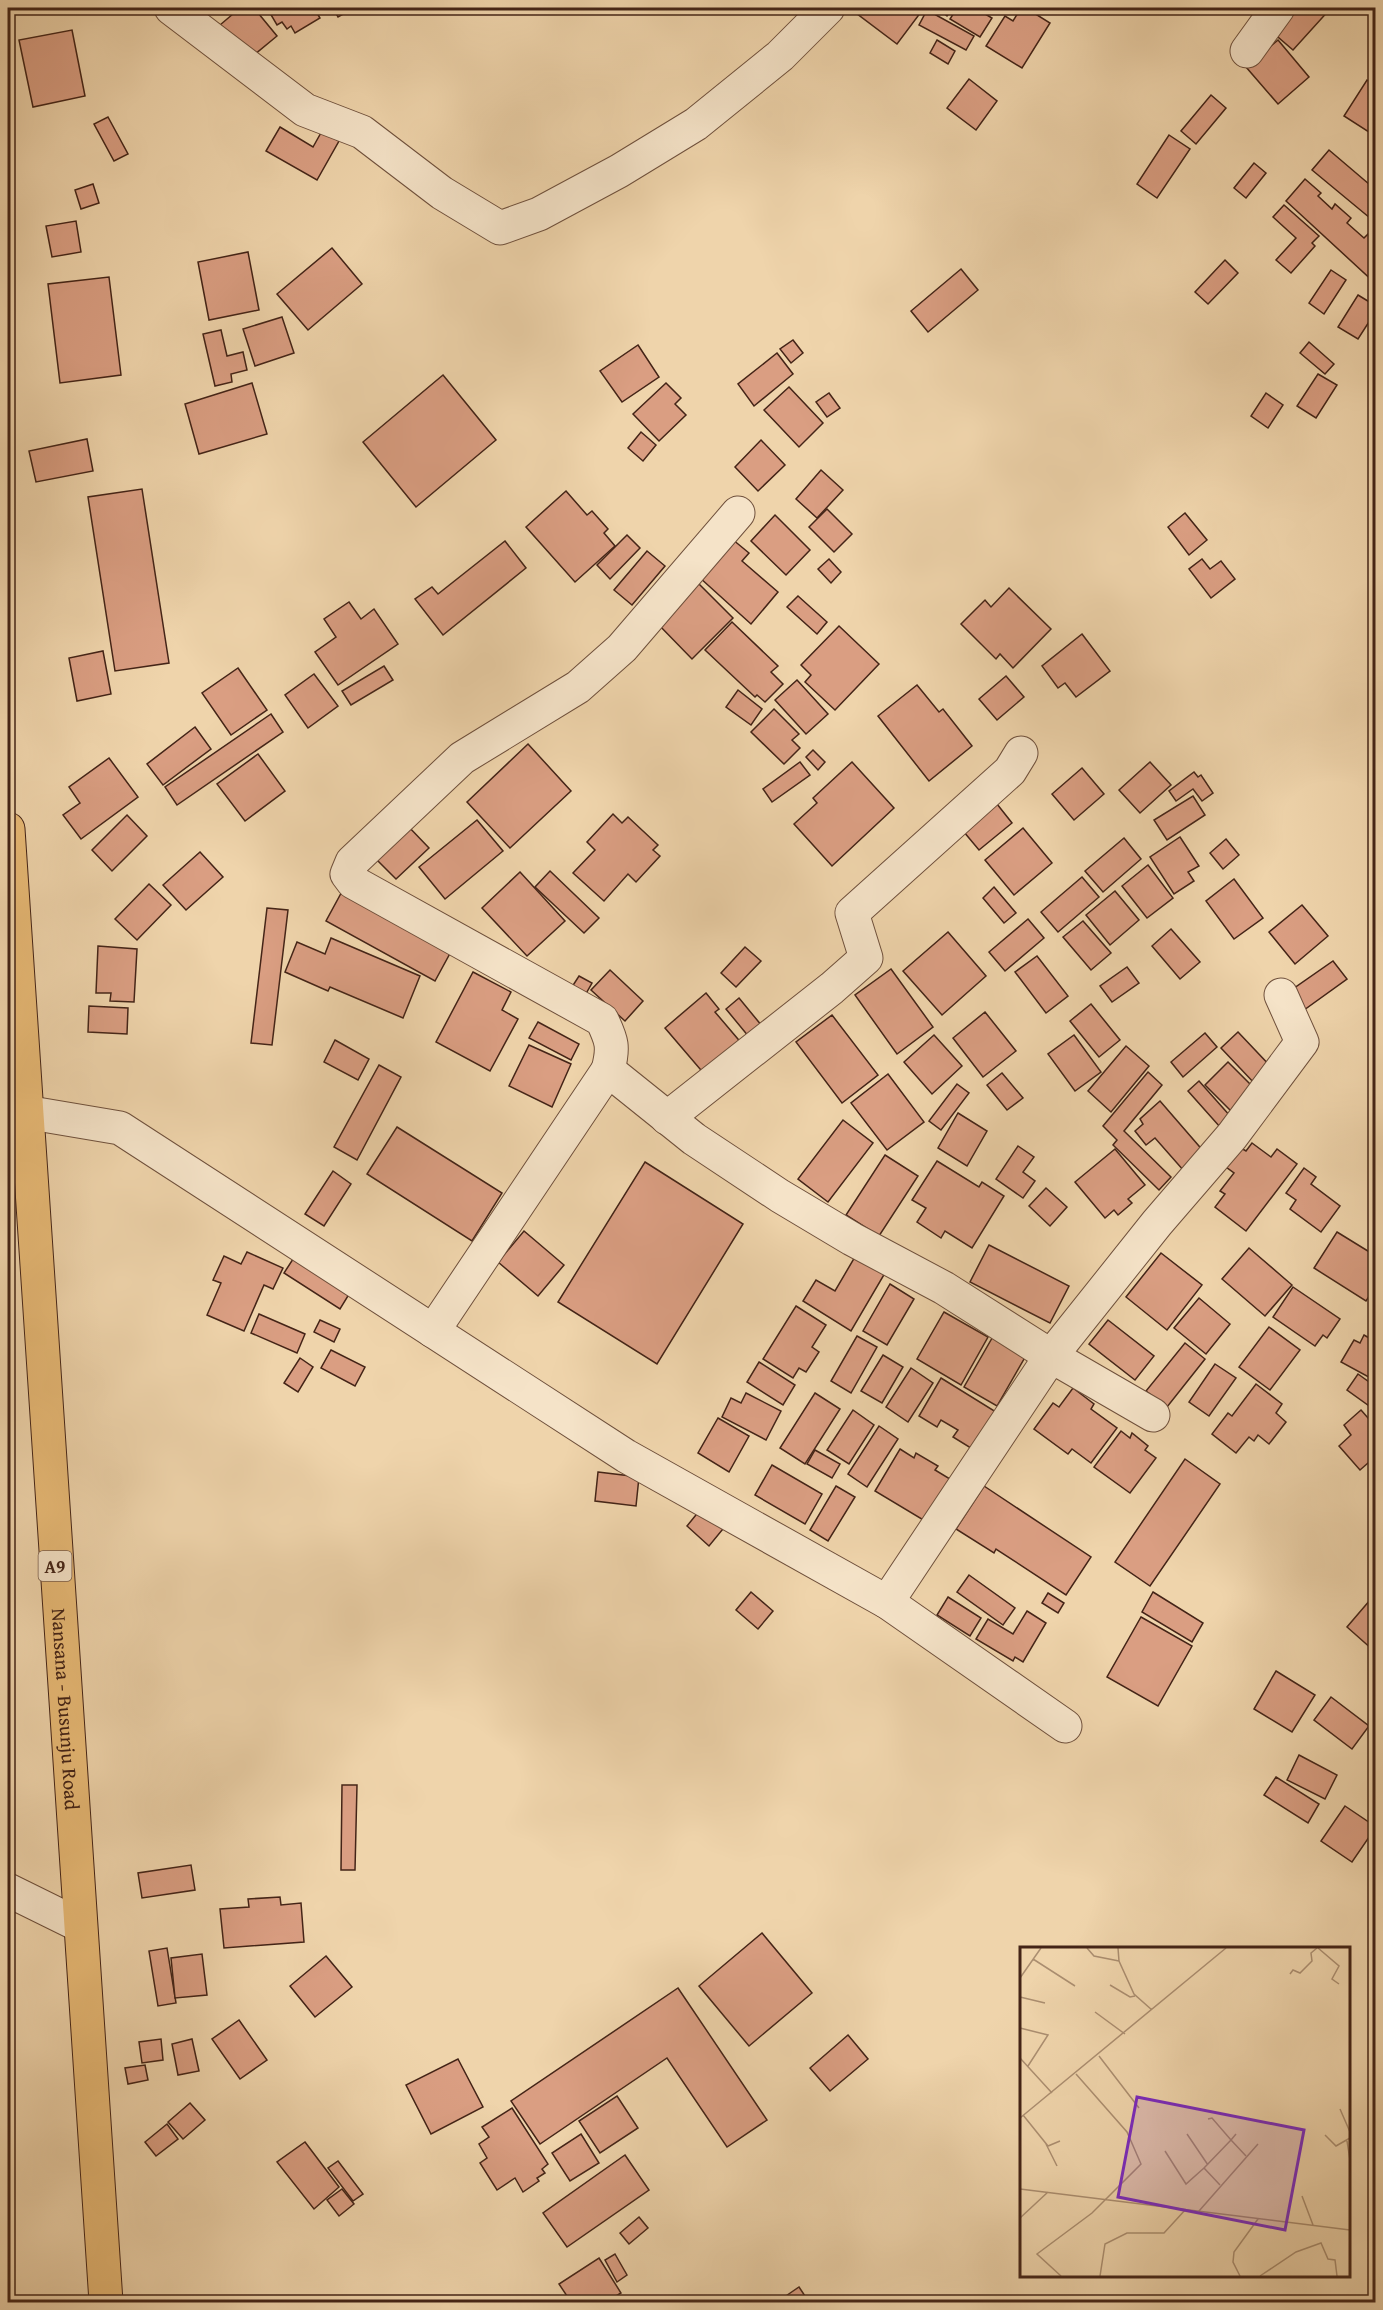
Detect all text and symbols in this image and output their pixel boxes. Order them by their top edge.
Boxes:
road number: A9 [38,1551,72,1581]
street label: Nansana - Busunju Road [45,1607,88,1811]
inset map [1020,1947,1350,2277]

